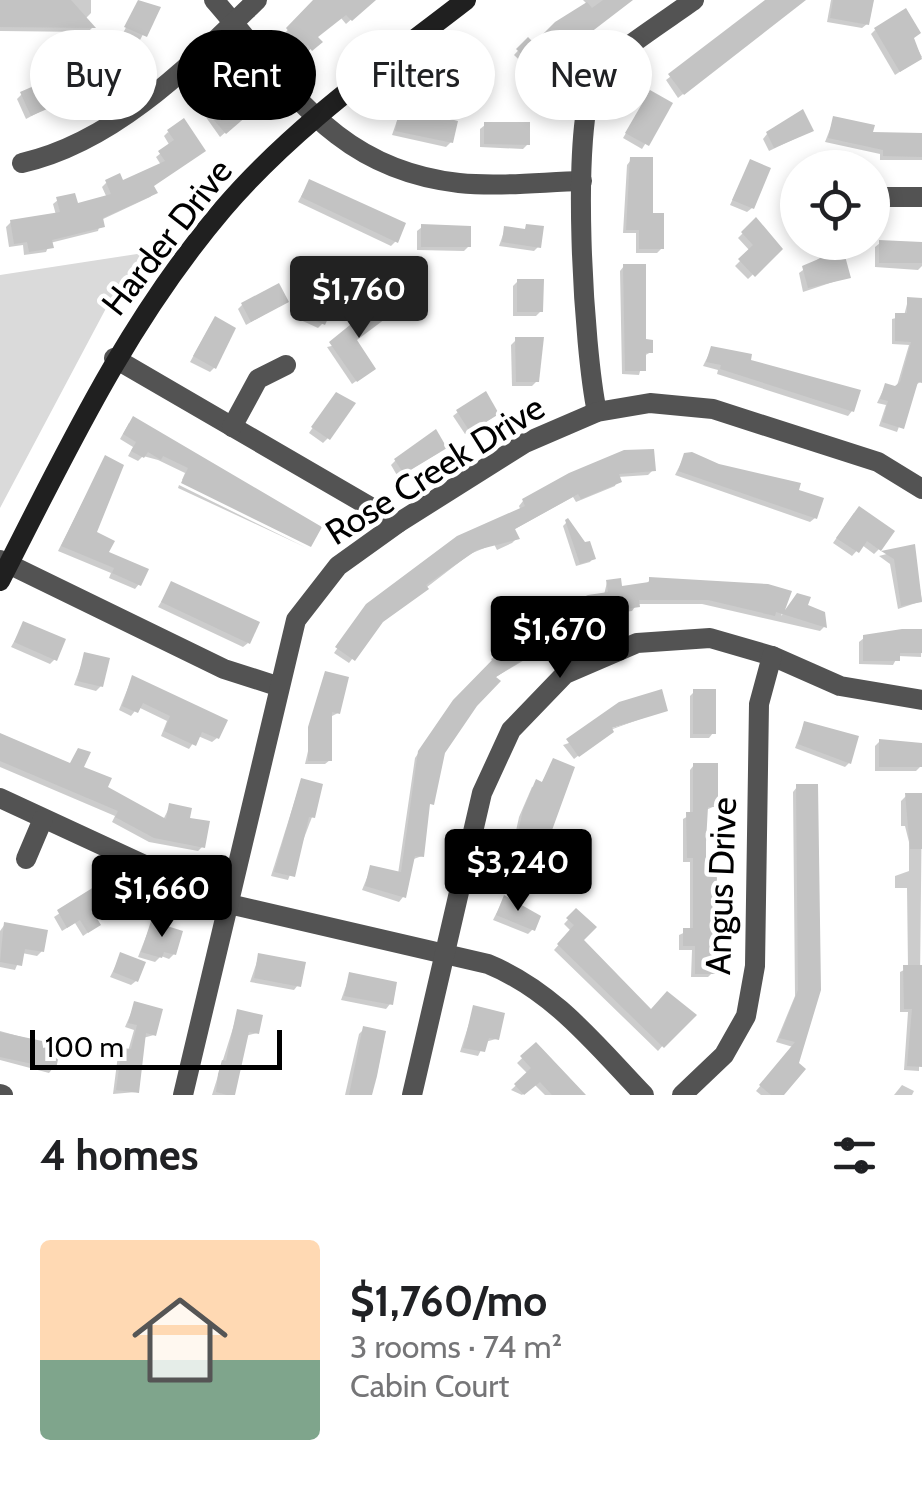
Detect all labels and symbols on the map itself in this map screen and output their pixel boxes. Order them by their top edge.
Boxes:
street label: Harder Drive [92,150,241,323]
pin: $1,760 [278,256,440,341]
street label: Rose Creek Drive [317,385,552,554]
pin: $1,670 [479,596,641,681]
street label: Angus Drive [696,796,745,976]
pin: $3,240 [437,829,599,914]
pin: $1,660 [81,855,243,940]
scale bar [30,1025,282,1070]

